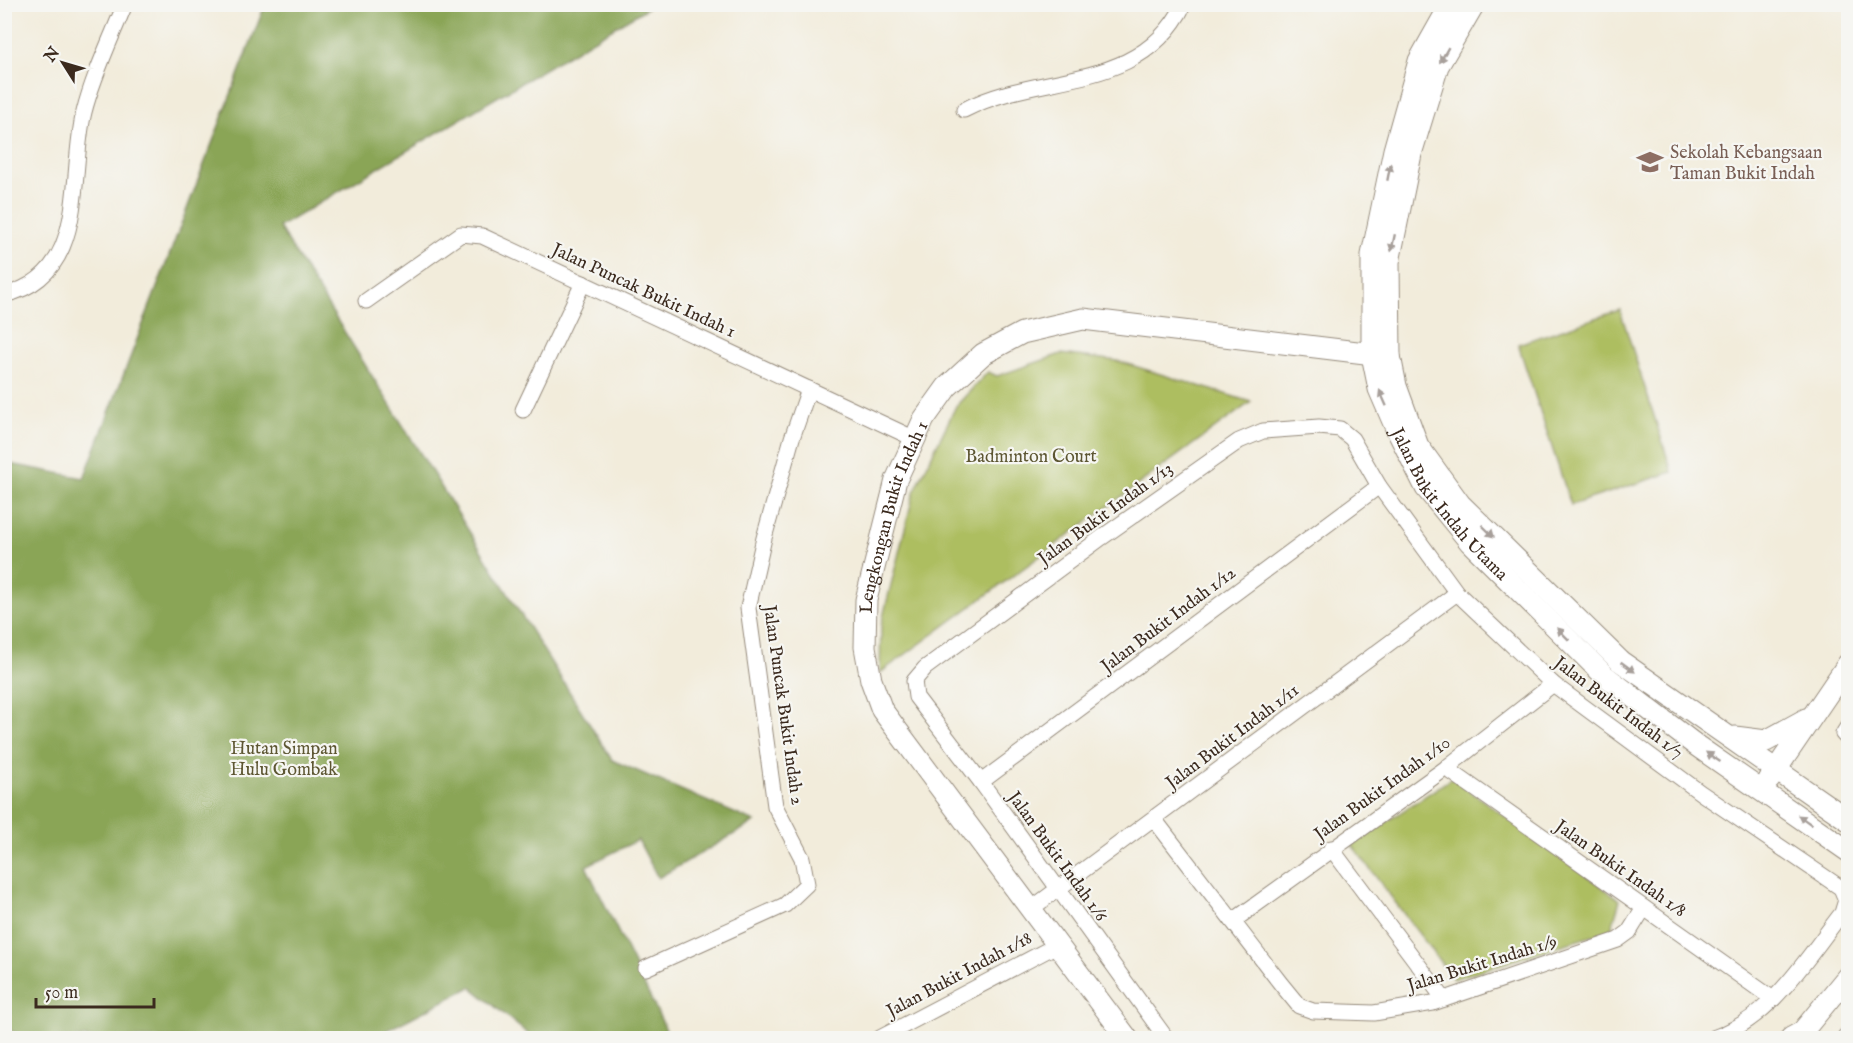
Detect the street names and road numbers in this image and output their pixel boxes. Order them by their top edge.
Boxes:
street label: Jalan Puncak Bukit Indah 1 [546,238,739,344]
street label: Lengkongan Bukit Indah 1 [856,418,935,614]
street label: Jalan Bukit Indah Utama [1384,423,1512,586]
street label: Jalan Bukit Indah 1/13 [1032,458,1178,572]
street label: Jalan Bukit Indah 1/12 [1095,562,1241,680]
street label: Jalan Puncak Bukit Indah 2 [757,602,808,807]
street label: Jalan Bukit Indah 1/7 [1547,651,1687,764]
street label: Jalan Bukit Indah 1/11 [1160,680,1304,796]
street label: Jalan Bukit Indah 1/10 [1309,732,1456,848]
street label: Jalan Bukit Indah 1/6 [1001,786,1112,927]
street label: Jalan Bukit Indah 1/8 [1548,814,1690,923]
street label: Jalan Bukit Indah 1/18 [881,927,1036,1024]
street label: Jalan Bukit Indah 1/9 [1403,931,1560,999]

